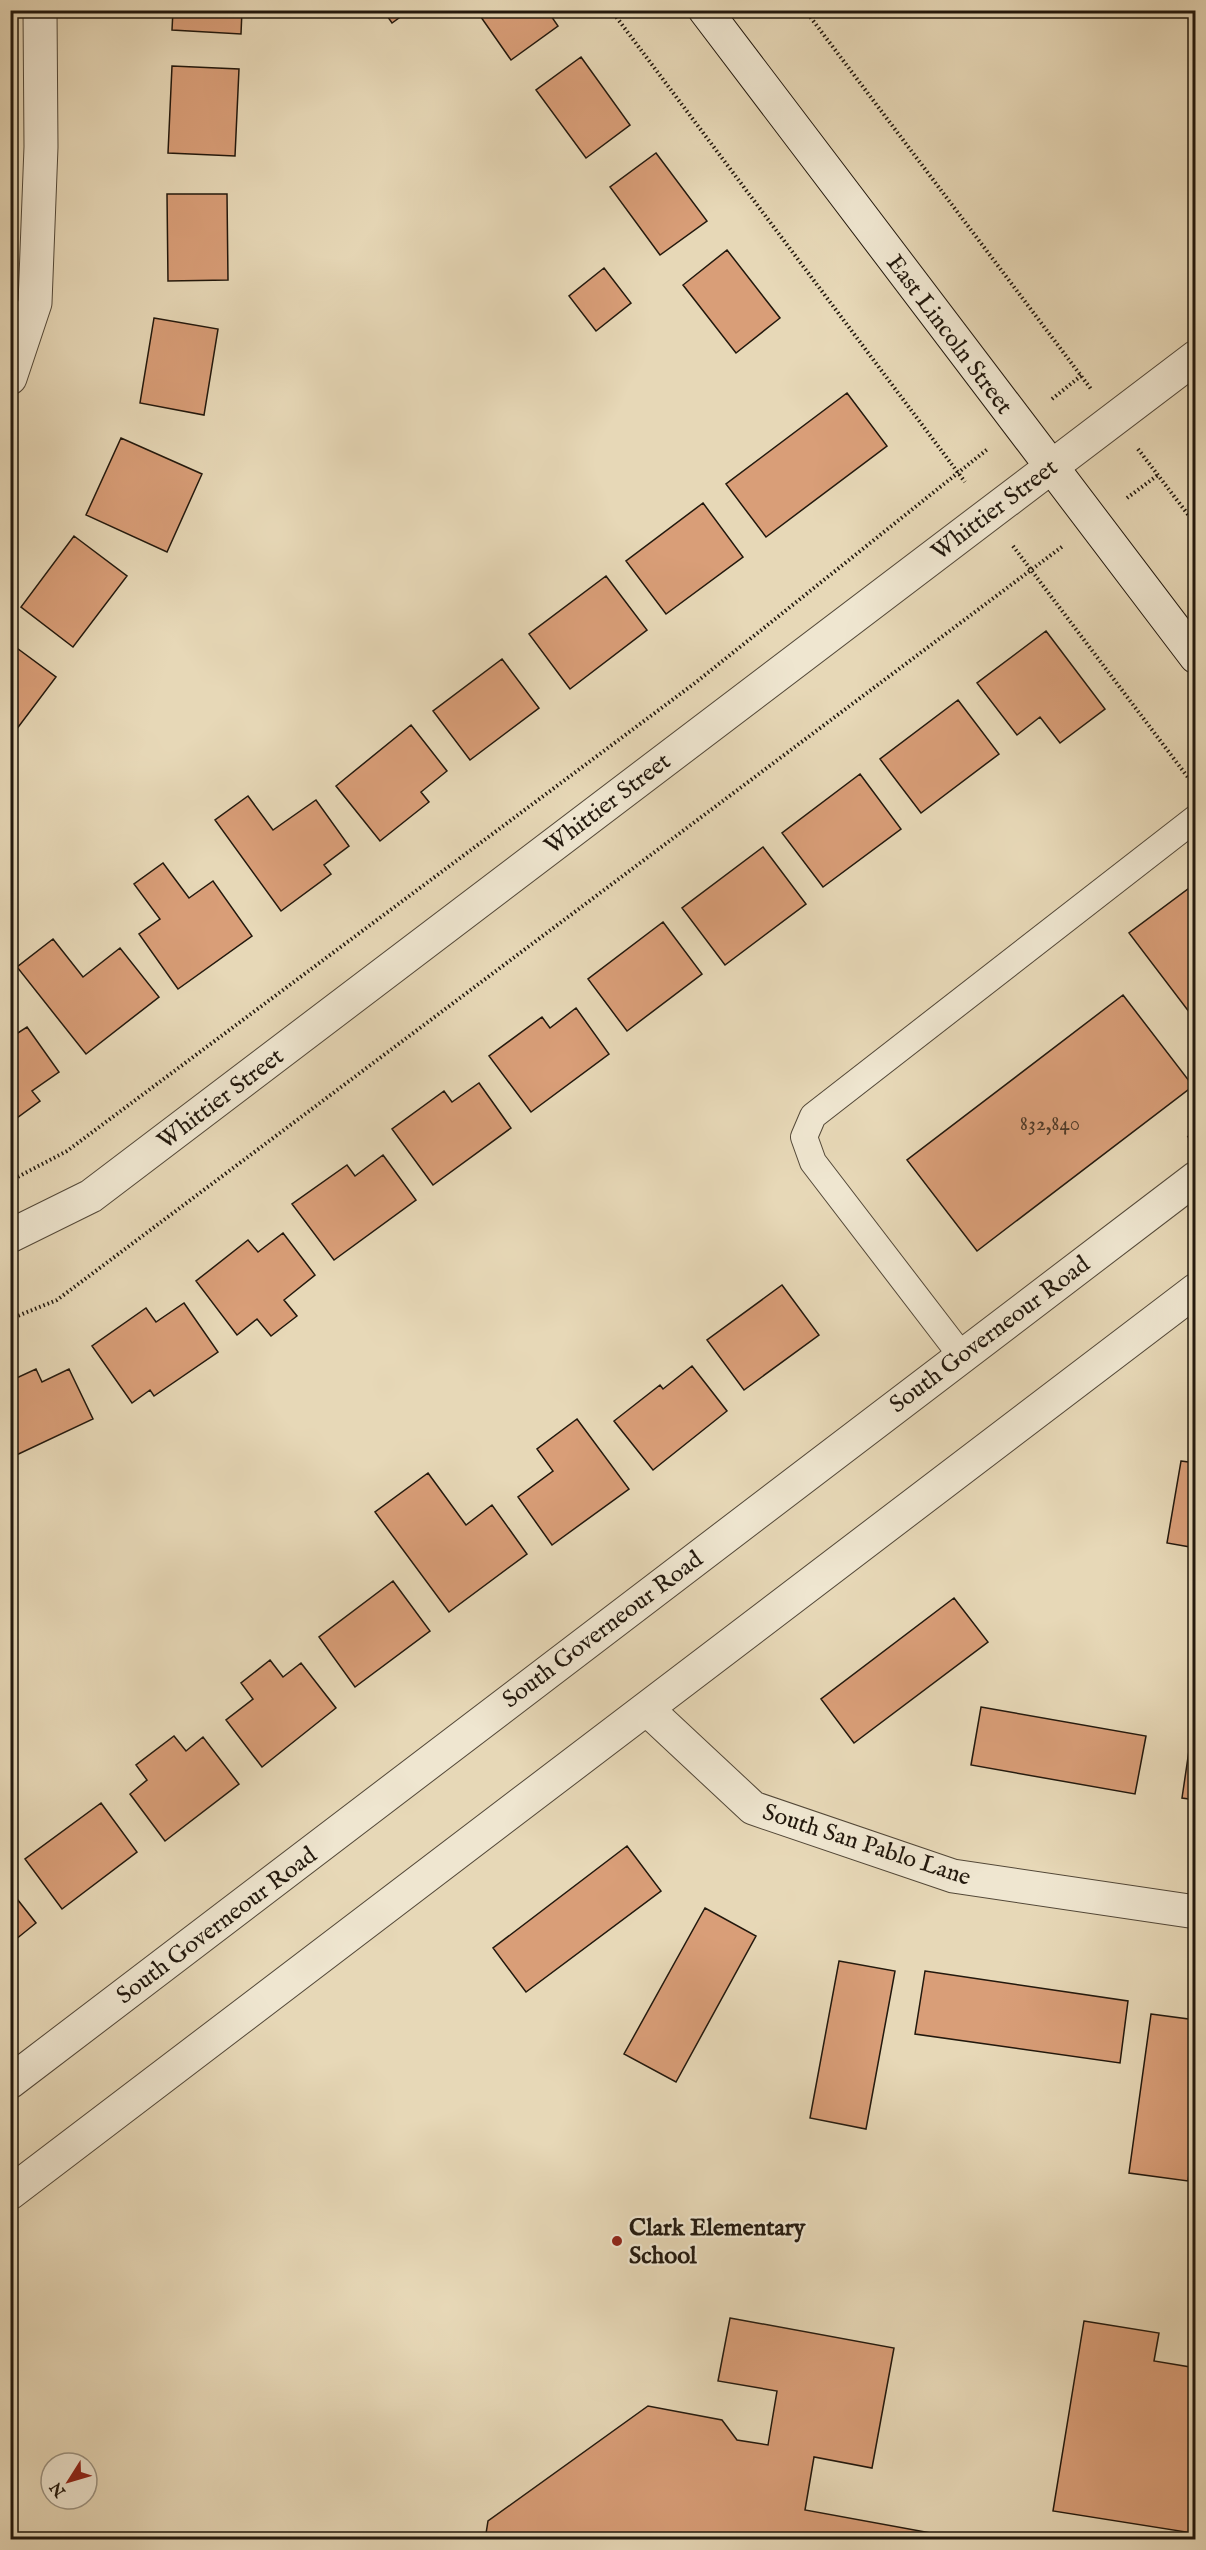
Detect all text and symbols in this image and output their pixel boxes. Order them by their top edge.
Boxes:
street label: East Lincoln Street [878,249,1019,421]
street label: Whittier Street [925,453,1064,568]
street label: Whittier Street [538,747,677,862]
street label: Whittier Street [151,1042,290,1157]
house number: 832,840 [1020,1111,1080,1138]
street label: South Governeour Road [883,1249,1097,1421]
street label: South Governeour Road [496,1544,710,1716]
street label: South San Pablo Lane [758,1797,975,1894]
street label: South Governeour Road [110,1840,324,2012]
place label: Clark Elementary School [629,2213,807,2272]
marker: Clark Elementary School [610,2234,624,2248]
north arrow [39,2451,99,2511]
text: N [46,2477,71,2501]

